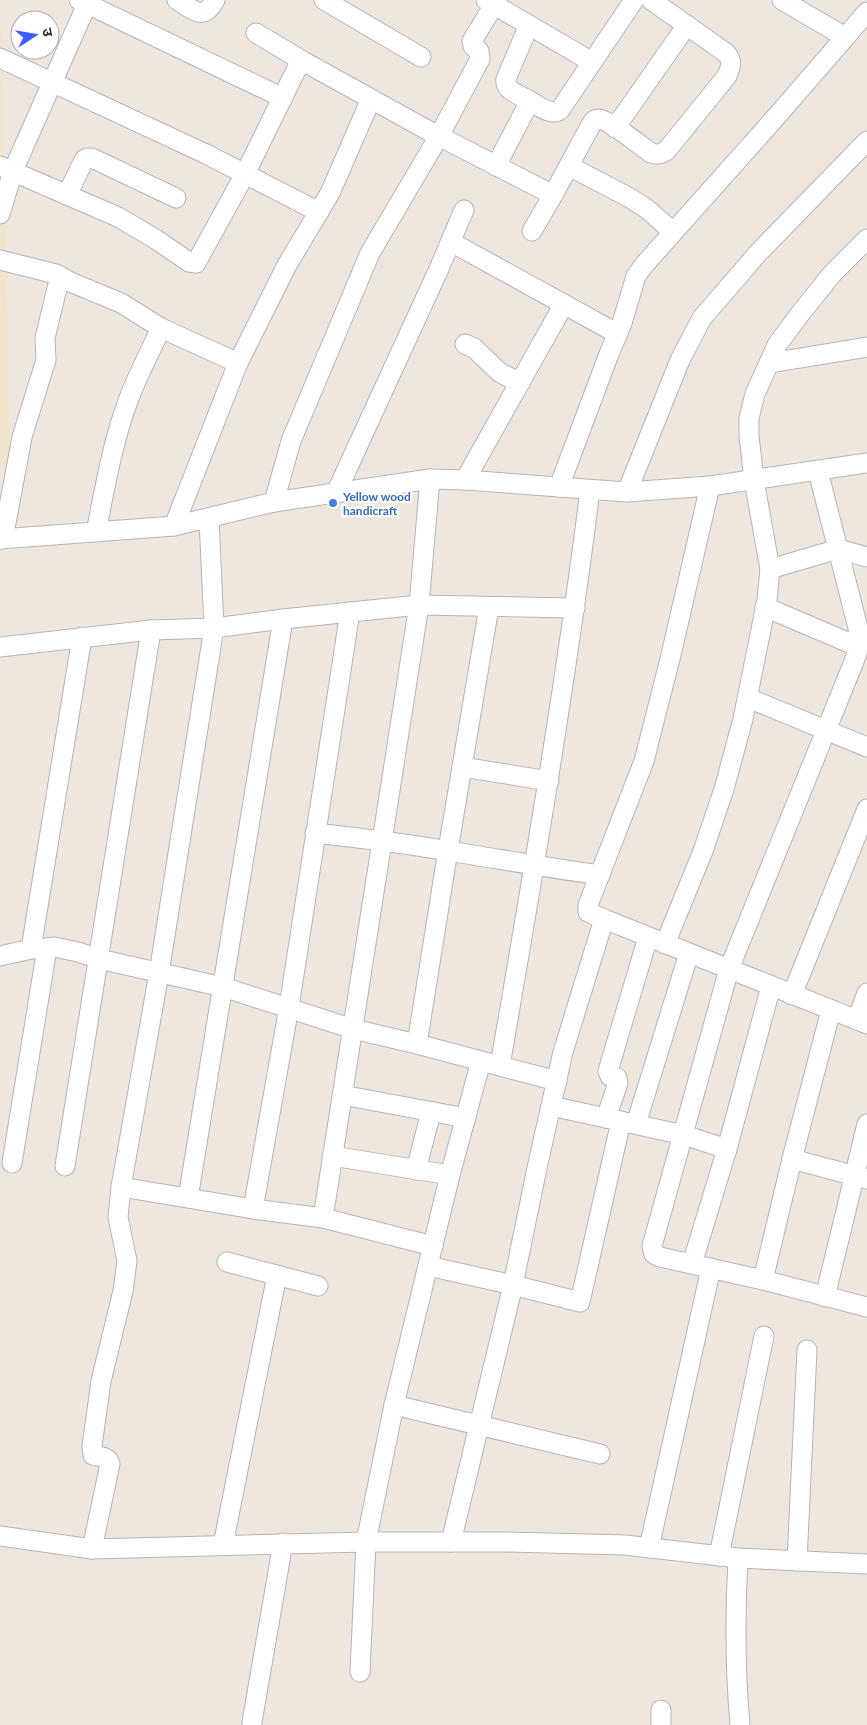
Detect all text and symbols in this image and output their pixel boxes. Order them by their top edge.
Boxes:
north arrow [10,10,60,60]
text: उ [39,26,58,39]
place label: Yellow wood handicraft [342,489,411,518]
marker: Yellow wood handicraft [327,497,339,509]

